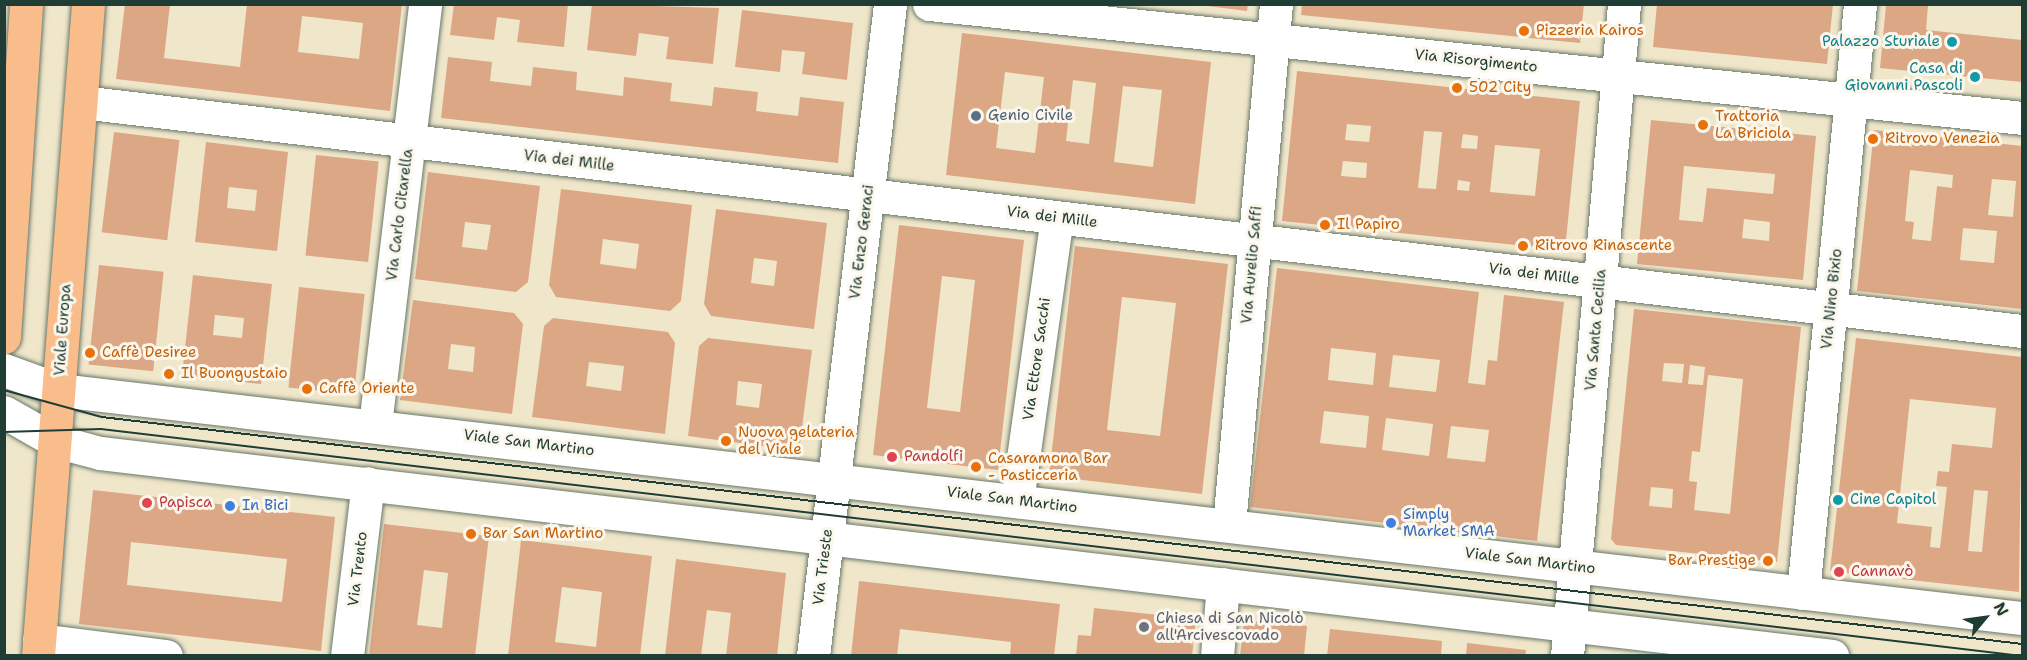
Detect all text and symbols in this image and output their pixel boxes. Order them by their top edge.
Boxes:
place label: Pizzeria Kairos [1536,22,1644,40]
marker: Pizzeria Kairos [1517,24,1531,38]
place label: Palazzo Sturiale [1822,33,1940,51]
marker: Palazzo Sturiale [1945,35,1959,49]
street label: Via Risorgimento [1413,46,1539,76]
place label: Casa di Giovanni Pascoli [1845,59,1963,94]
marker: Casa di Giovanni Pascoli [1968,70,1982,84]
place label: 502 City [1469,79,1531,97]
marker: 502 City [1450,81,1464,95]
place label: Genio Civile [988,107,1073,125]
place label: Trattoria La Briciola [1715,107,1791,142]
marker: Genio Civile [969,109,983,123]
marker: Trattoria La Briciola [1696,118,1710,132]
place label: Ritrovo Venezia [1885,130,2000,148]
marker: Ritrovo Venezia [1866,132,1880,146]
street label: Via dei Mille [522,146,616,176]
street label: Via Carlo Citarella [383,148,417,282]
street label: Via Enzo Geraci [846,184,878,300]
street label: Via dei Mille [1005,202,1099,232]
street label: Via Aurelio Saffi [1238,205,1266,325]
place label: Il Papiro [1337,216,1400,234]
marker: Il Papiro [1318,218,1332,232]
place label: Ritrovo Rinascente [1535,237,1672,255]
marker: Ritrovo Rinascente [1516,239,1530,253]
street label: Via Nino Bixio [1818,248,1846,350]
street label: Via dei Mille [1487,259,1581,289]
street label: Via Santa Cecilia [1582,268,1610,392]
street label: Viale Europa [51,284,75,376]
street label: Via Ettore Sacchi [1019,296,1055,422]
place label: Caffè Desiree [102,344,197,362]
marker: Caffè Desiree [83,346,97,360]
place label: Il Buongustaio [181,365,288,383]
marker: Il Buongustaio [162,367,176,381]
place label: Caffè Oriente [319,380,415,398]
marker: Caffè Oriente [300,382,314,396]
place label: Nuova gelateria del Viale [738,423,854,458]
street label: Viale San Martino [463,426,595,460]
marker: Nuova gelateria del Viale [719,434,733,448]
place label: Pandolfi [904,448,963,466]
place label: Casaramona Bar - Pasticceria [988,449,1108,484]
marker: Pandolfi [885,450,899,464]
marker: Casaramona Bar - Pasticceria [969,460,983,474]
street label: Viale San Martino [946,483,1078,517]
place label: Cine Capitol [1850,491,1936,509]
marker: Cine Capitol [1831,493,1845,507]
place label: Papisca [159,494,212,512]
marker: Papisca [140,496,154,510]
place label: In Bici [242,497,289,515]
marker: In Bici [223,499,237,513]
place label: Simply Market SMA [1403,505,1495,540]
marker: Simply Market SMA [1384,516,1398,530]
place label: Bar San Martino [483,525,603,543]
marker: Bar San Martino [464,527,478,541]
street label: Via Trieste [809,528,837,606]
street label: Via Trento [344,531,372,607]
street label: Viale San Martino [1464,544,1596,578]
place label: Bar Prestige [1668,552,1756,570]
marker: Bar Prestige [1761,554,1775,568]
place label: Cannavò [1851,563,1913,581]
marker: Cannavò [1832,565,1846,579]
north arrow [1955,588,2015,648]
text: N [1989,598,2013,620]
place label: Chiesa di San Nicolò all'Arcivescovado [1156,609,1304,644]
marker: Chiesa di San Nicolò all'Arcivescovado [1137,620,1151,634]

